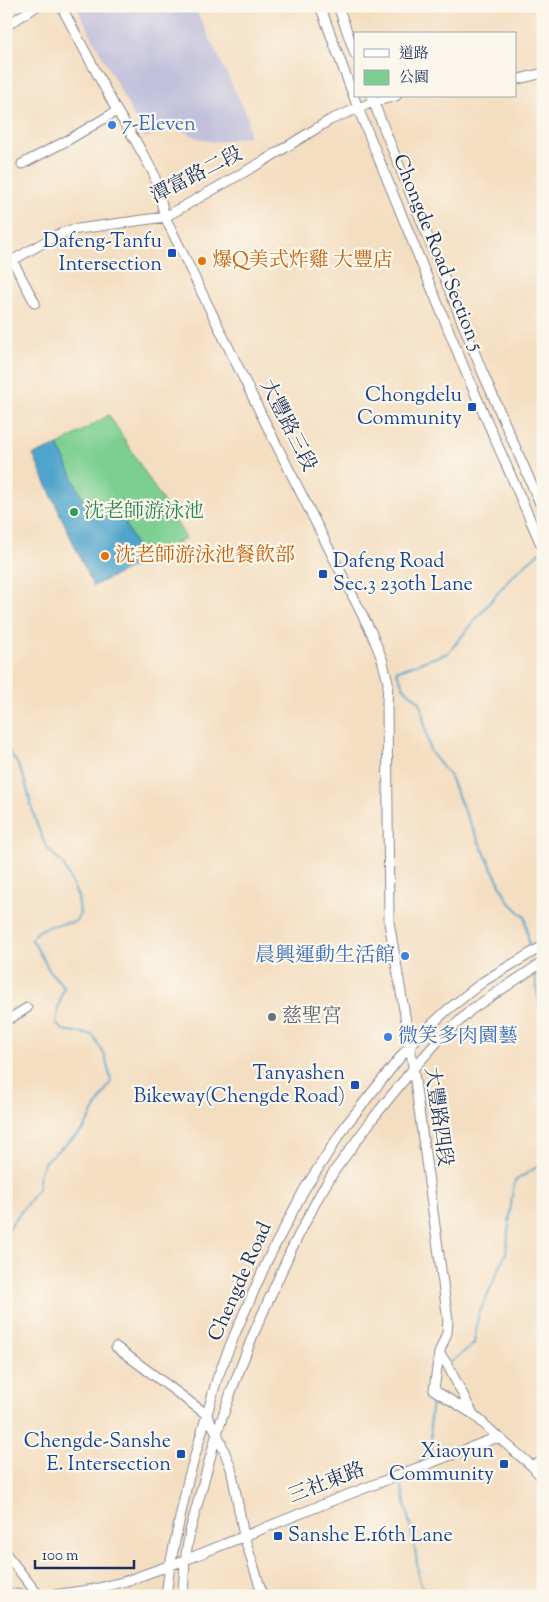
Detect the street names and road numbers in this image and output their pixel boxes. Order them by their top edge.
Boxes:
street label: 潭富路二段 [146,140,248,212]
street label: Chongde Road Section 5 [384,150,490,356]
street label: 大豐路三段 [251,375,323,477]
street label: 大豐路四段 [416,1065,458,1169]
street label: Chengde Road [202,1218,280,1346]
street label: 三社東路 [284,1456,370,1512]

